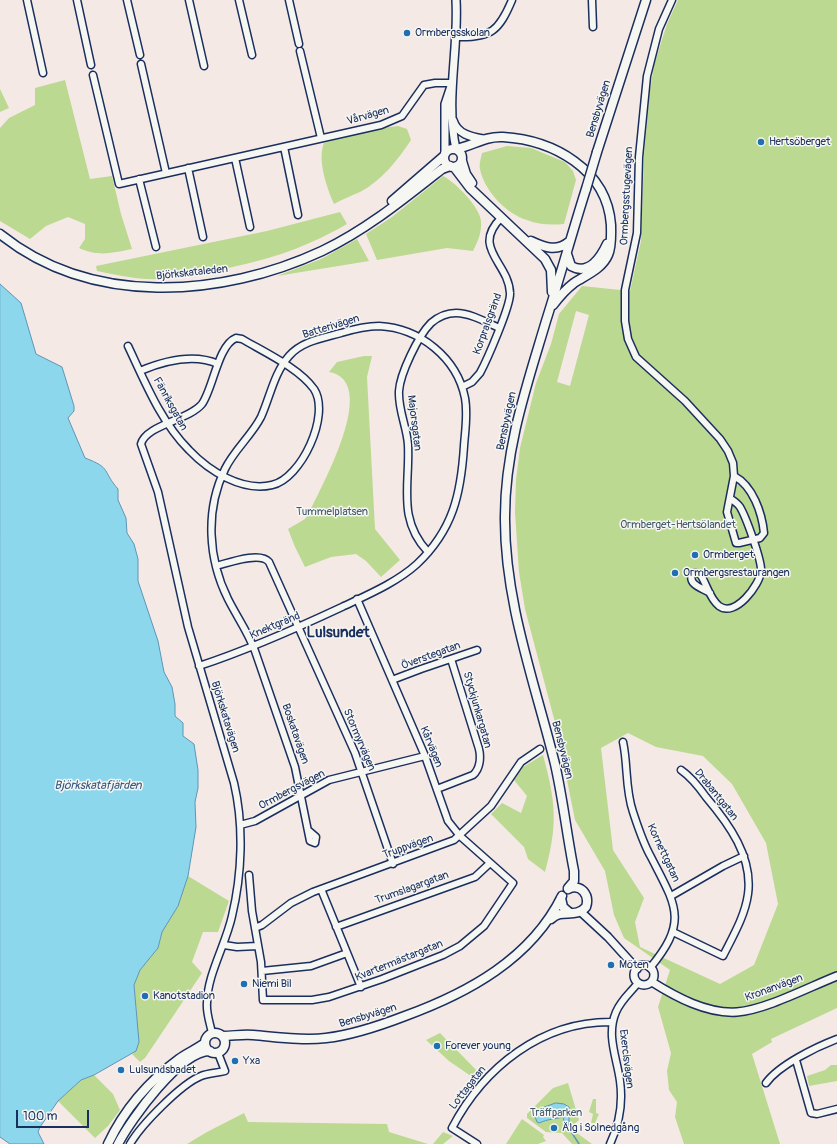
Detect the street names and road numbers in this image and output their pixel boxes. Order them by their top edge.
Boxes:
street label: Bensbyvägen [584,79,614,139]
street label: Vårvägen [345,104,391,128]
street label: Ormbergsstugevägen [618,146,636,246]
street label: Björkskataleden [155,263,229,283]
street label: Korpralsgränd [471,291,505,357]
street label: Batterivägen [301,312,361,342]
street label: Fänriksgatan [150,375,190,433]
street label: Bensbyvägen [494,390,520,452]
street label: Majorsgatan [404,394,424,452]
street label: Knektgränd [248,609,302,643]
street label: Överstegatan [399,639,463,673]
street label: Styckjunkargatan [460,670,494,750]
street label: Björkskatavägen [208,680,242,754]
street label: Boskatavägen [278,702,312,766]
street label: Stormyrvägen [340,707,378,773]
street label: Bensbyvägen [548,719,576,781]
street label: Kårvägen [417,724,445,770]
street label: Ormbergsvägen [257,767,327,813]
street label: Drabantgatan [691,767,741,823]
street label: Kornettgatan [644,822,682,884]
street label: Truppvägen [381,832,435,862]
street label: Trumslagargatan [373,869,451,907]
street label: Kvartermästargatan [353,937,445,985]
street label: Kronanvägen [743,971,805,1005]
street label: Bensbyvägen [338,1001,398,1031]
street label: Exercisvägen [616,1029,636,1089]
street label: Lottagatan [447,1064,489,1112]

